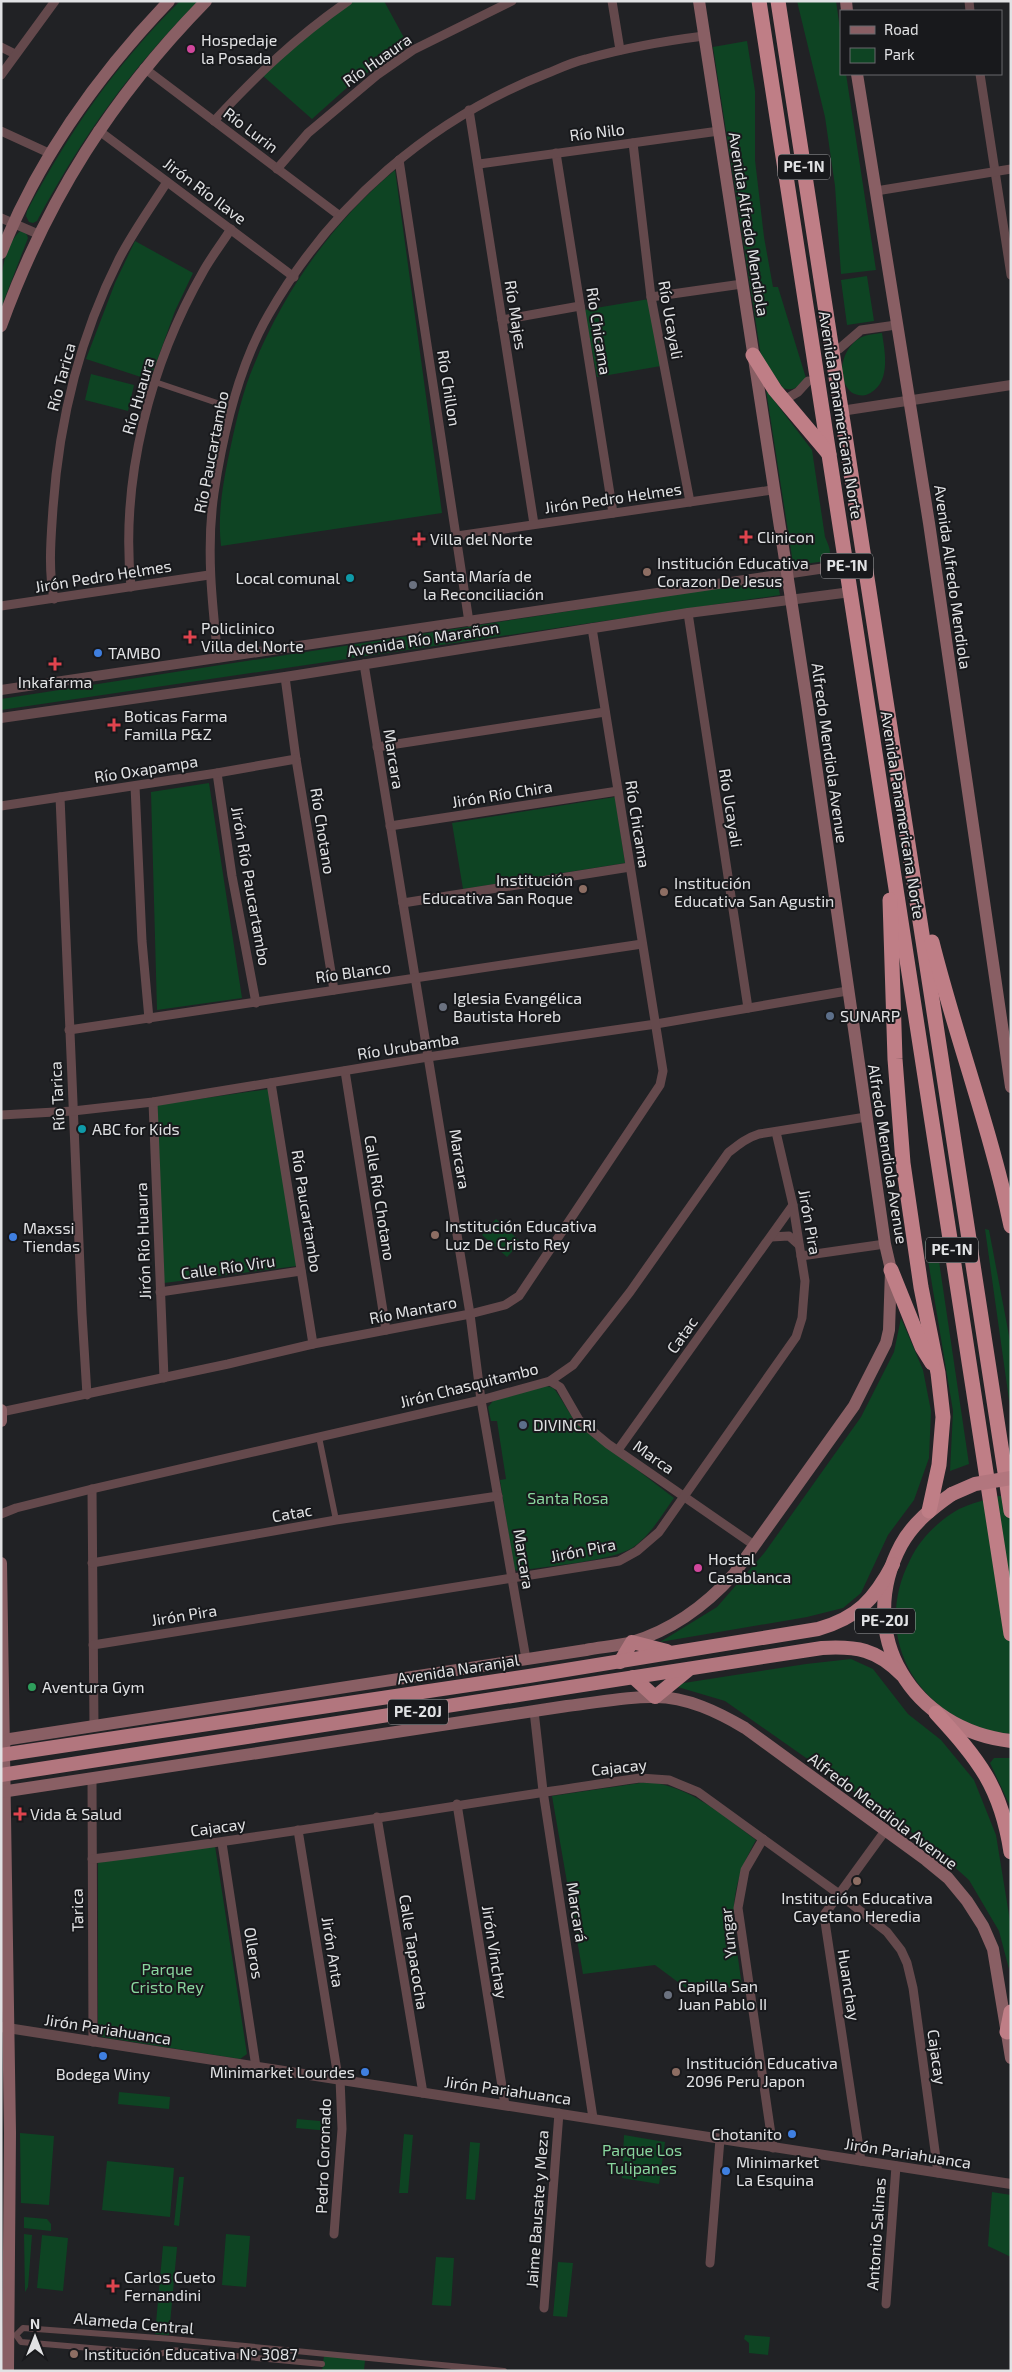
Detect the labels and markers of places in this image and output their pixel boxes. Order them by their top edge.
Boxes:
place label: Hospedaje la Posada [201,30,277,67]
marker: Hospedaje la Posada [185,43,197,55]
place label: Clinicon [757,527,814,546]
place label: Villa del Norte [430,529,533,548]
marker: Clinicon [739,530,753,544]
marker: Villa del Norte [412,532,426,546]
place label: Institución Educativa Corazon De Jesus [657,553,809,590]
place label: Santa María de la Reconciliación [423,566,544,603]
marker: Institución Educativa Corazon De Jesus [641,566,653,578]
place label: Local comunal [235,568,340,587]
marker: Local comunal [344,572,356,584]
marker: Santa María de la Reconciliación [407,579,419,591]
place label: Policlinico Villa del Norte [201,618,304,655]
marker: Policlinico Villa del Norte [183,630,197,644]
place label: TAMBO [108,643,161,662]
marker: TAMBO [92,647,104,659]
marker: Inkafarma [49,658,61,670]
place label: Inkafarma [18,672,92,691]
place label: Boticas Farma Familla P&Z [124,706,228,743]
marker: Boticas Farma Familla P&Z [108,719,120,731]
place label: Institución Educativa San Roque [422,870,573,907]
place label: Institución Educativa San Agustin [674,873,834,910]
marker: Institución Educativa San Roque [577,883,589,895]
marker: Institución Educativa San Agustin [658,886,670,898]
place label: Iglesia Evangélica Bautista Horeb [453,988,582,1025]
marker: Iglesia Evangélica Bautista Horeb [437,1001,449,1013]
place label: SUNARP [840,1006,900,1025]
marker: SUNARP [824,1010,836,1022]
place label: ABC for Kids [92,1119,180,1138]
marker: ABC for Kids [76,1123,88,1135]
place label: Institución Educativa Luz De Cristo Rey [445,1216,597,1253]
place label: Maxssi Tiendas [23,1218,80,1255]
marker: Institución Educativa Luz De Cristo Rey [429,1229,441,1241]
marker: Maxssi Tiendas [7,1231,19,1243]
place label: DIVINCRI [533,1415,596,1434]
marker: DIVINCRI [517,1419,529,1431]
place label: Hostal Casablanca [708,1549,791,1586]
marker: Hostal Casablanca [692,1562,704,1574]
place label: Aventura Gym [42,1677,144,1696]
marker: Aventura Gym [26,1681,38,1693]
place label: Vida & Salud [30,1804,122,1823]
marker: Vida & Salud [14,1808,26,1820]
marker: Institución Educativa Cayetano Heredia [851,1875,863,1887]
place label: Institución Educativa Cayetano Heredia [781,1888,933,1925]
place label: Capilla San Juan Pablo II [678,1976,767,2013]
marker: Capilla San Juan Pablo II [662,1989,674,2001]
marker: Bodega Winy [97,2050,109,2062]
place label: Institución Educativa 2096 Peru Japon [686,2053,838,2090]
place label: Minimarket Lourdes [210,2062,355,2081]
place label: Bodega Winy [56,2064,151,2083]
marker: Minimarket Lourdes [359,2066,371,2078]
marker: Institución Educativa 2096 Peru Japon [670,2066,682,2078]
place label: Chotanito [711,2124,782,2143]
marker: Chotanito [786,2128,798,2140]
place label: Minimarket La Esquina [736,2152,819,2189]
marker: Minimarket La Esquina [720,2165,732,2177]
place label: Carlos Cueto Fernandini [124,2267,216,2304]
marker: Carlos Cueto Fernandini [106,2279,120,2293]
place label: Institución Educativa Nº 3087 [84,2344,298,2363]
marker: Institución Educativa Nº 3087 [68,2348,80,2360]

